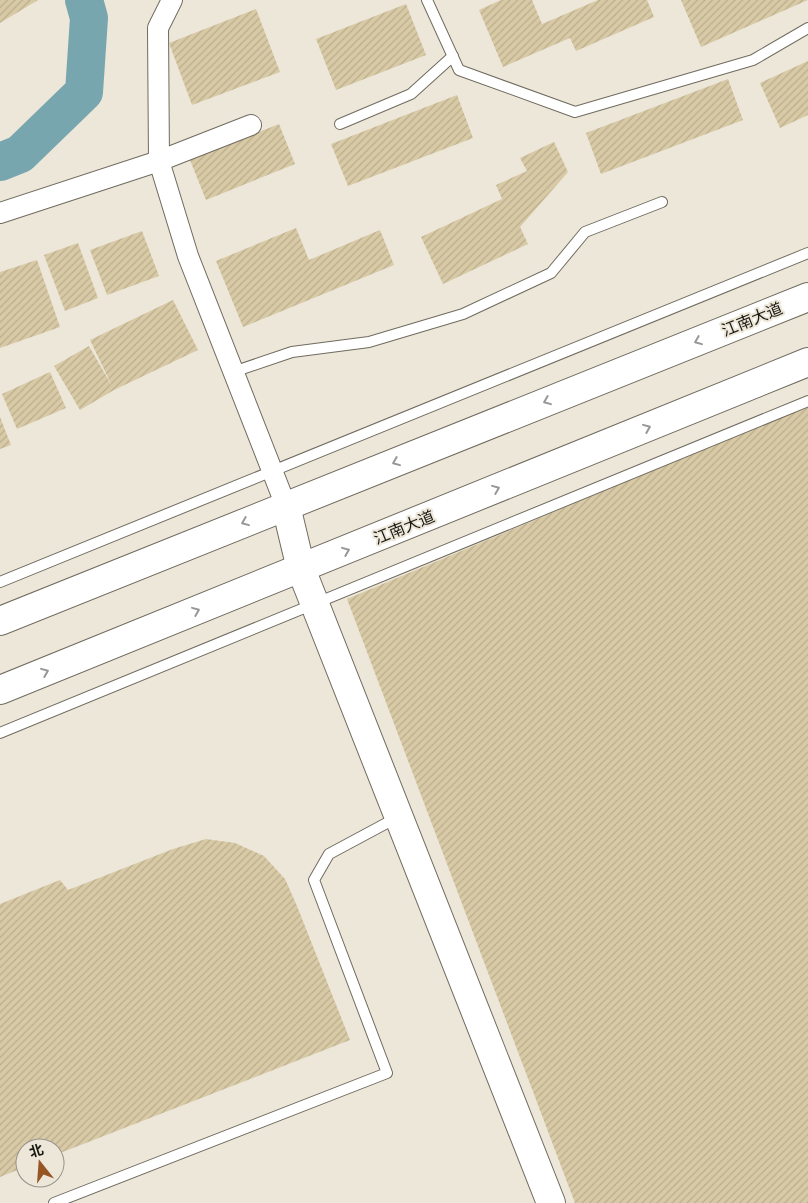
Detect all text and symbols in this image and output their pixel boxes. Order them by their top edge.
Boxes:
street label: 江南大道 [719,298,785,339]
one-way arrow [694,335,703,345]
one-way arrow [543,395,552,405]
one-way arrow [642,423,651,434]
one-way arrow [392,455,401,466]
one-way arrow [491,485,500,496]
street label: 江南大道 [371,506,437,547]
one-way arrow [241,516,250,526]
one-way arrow [341,546,350,557]
one-way arrow [191,607,200,617]
one-way arrow [40,667,49,678]
north arrow [15,1138,65,1188]
text: 北 [27,1140,45,1160]

